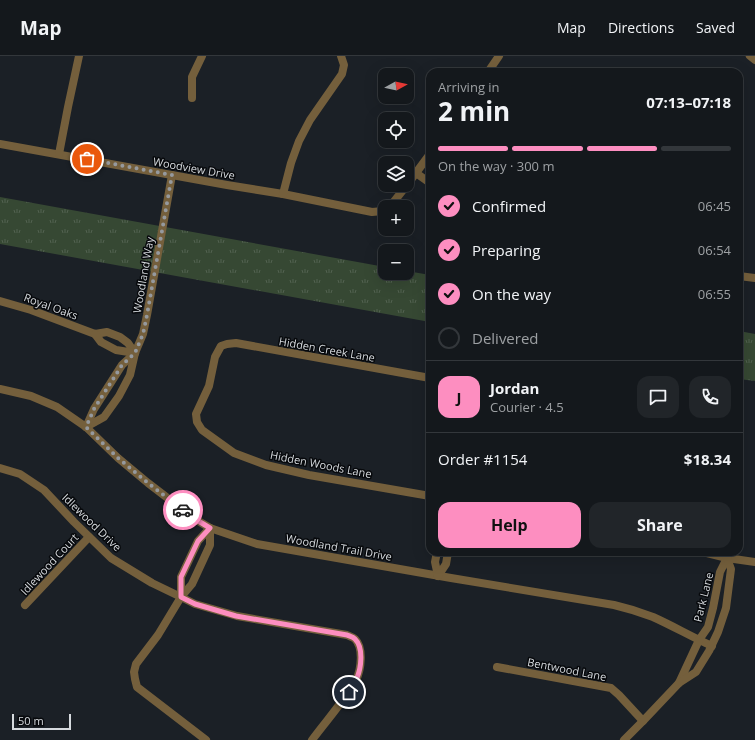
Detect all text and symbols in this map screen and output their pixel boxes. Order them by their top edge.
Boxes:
text: Map [20,15,61,41]
text: Map [557,18,586,37]
text: Directions [608,18,674,37]
text: Saved [696,18,735,37]
north arrow [378,68,414,104]
map controls [378,68,414,280]
text: Arriving in [438,78,500,96]
text: 07:13–07:18 [646,92,731,112]
text: 2 min [438,93,510,129]
button: locate [378,112,414,148]
pin [70,142,104,176]
icon: bag [76,148,98,170]
street label: Woodview Drive [152,153,236,183]
button: layers [378,156,414,192]
text: On the way · 300 m [438,157,554,175]
icon: check [438,195,460,217]
text: Confirmed [472,196,546,216]
text: 06:45 [698,197,731,215]
button: + [378,200,414,236]
street label: Woodland Way [129,235,157,314]
icon: check [438,239,460,261]
text: Preparing [472,240,540,260]
text: 06:54 [698,241,731,259]
button: − [378,244,414,280]
icon: check [438,283,460,305]
text: On the way [472,284,551,304]
text: 06:55 [698,285,731,303]
street label: Royal Oaks [22,289,80,323]
text: Delivered [472,328,539,348]
street label: Hidden Creek Lane [278,333,376,365]
button: chat [637,376,679,418]
button: phone [689,376,731,418]
text: Jordan [490,378,539,398]
text: J [457,387,461,407]
text: Courier · 4.5 [490,398,564,416]
street label: Hidden Woods Lane [269,447,373,481]
text: Order #1154 [438,449,527,469]
text: $18.34 [684,449,731,469]
street label: Idlewood Drive [59,490,125,554]
courier [163,490,203,530]
icon: car [172,499,194,521]
button: Help [438,502,581,548]
button: Share [589,502,731,548]
street label: Idlewood Court [17,530,81,598]
street label: Woodland Trail Drive [285,530,393,564]
street label: Park Lane [690,571,716,623]
street label: Bentwood Lane [526,654,608,684]
pin [332,675,366,709]
icon: home [338,681,360,703]
scale bar [12,712,71,731]
text: 50 m [18,713,44,728]

